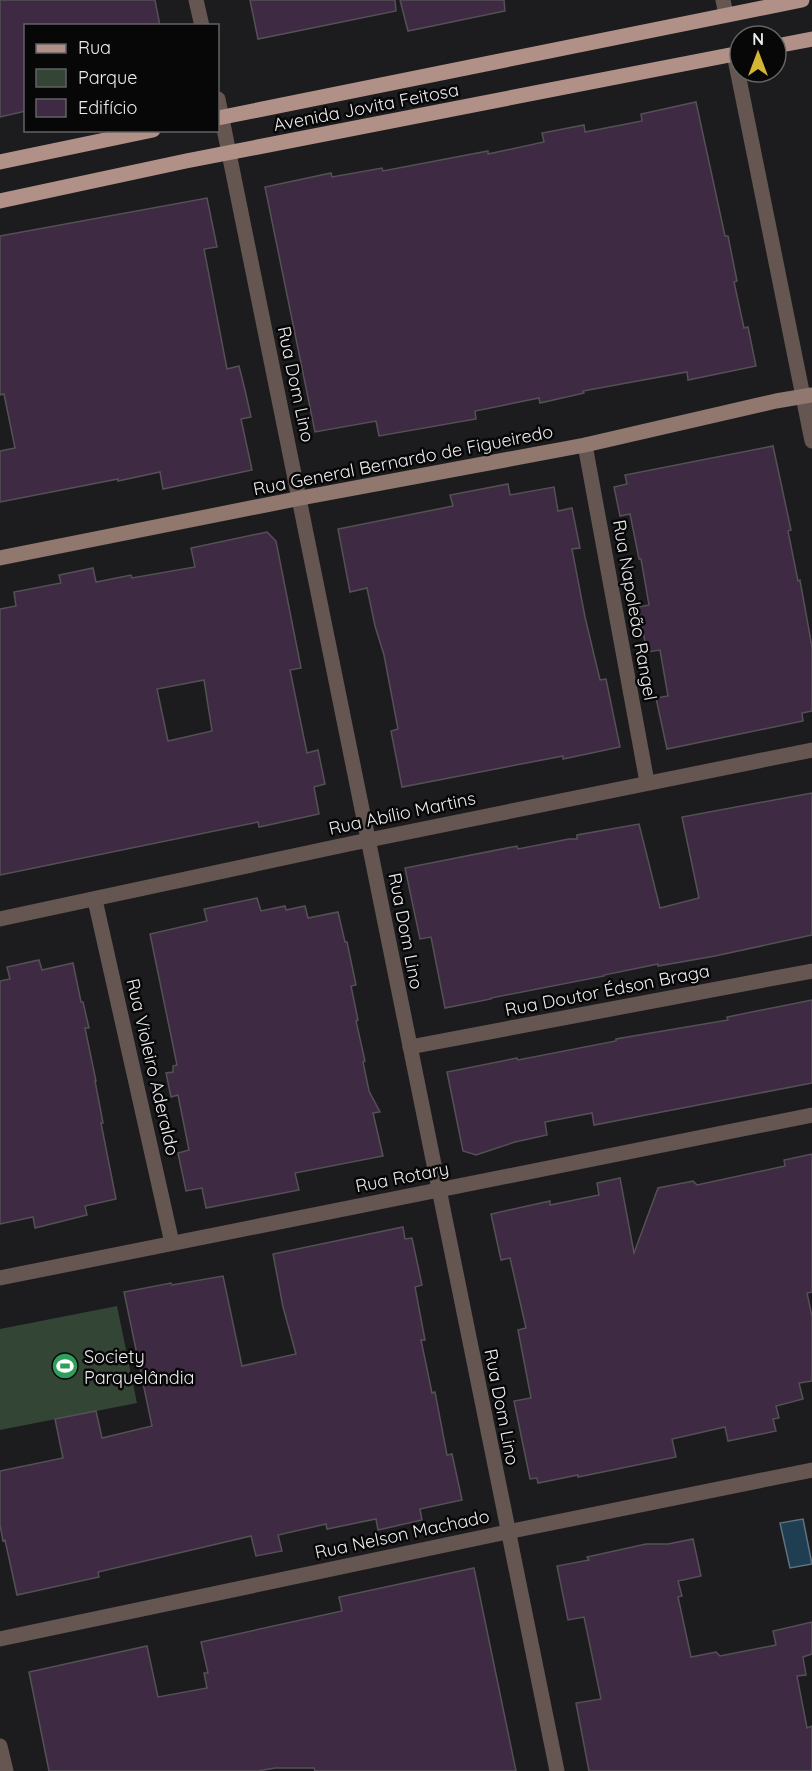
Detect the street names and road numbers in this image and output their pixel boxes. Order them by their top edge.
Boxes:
street label: Avenida Jovita Feitosa [271,78,461,136]
street label: Rua Dom Lino [272,324,320,444]
street label: Rua General Bernardo de Figueiredo [251,420,555,500]
street label: Rua Napoleão Rangel [608,518,662,702]
street label: Rua Abílio Martins [326,786,478,840]
street label: Rua Dom Lino [383,871,429,991]
street label: Rua Doutor Édson Braga [503,959,711,1021]
street label: Rua Violeiro Aderaldo [121,976,185,1158]
street label: Rua Rotary [353,1157,451,1197]
street label: Rua Dom Lino [479,1347,525,1467]
street label: Rua Nelson Machado [313,1504,491,1564]

